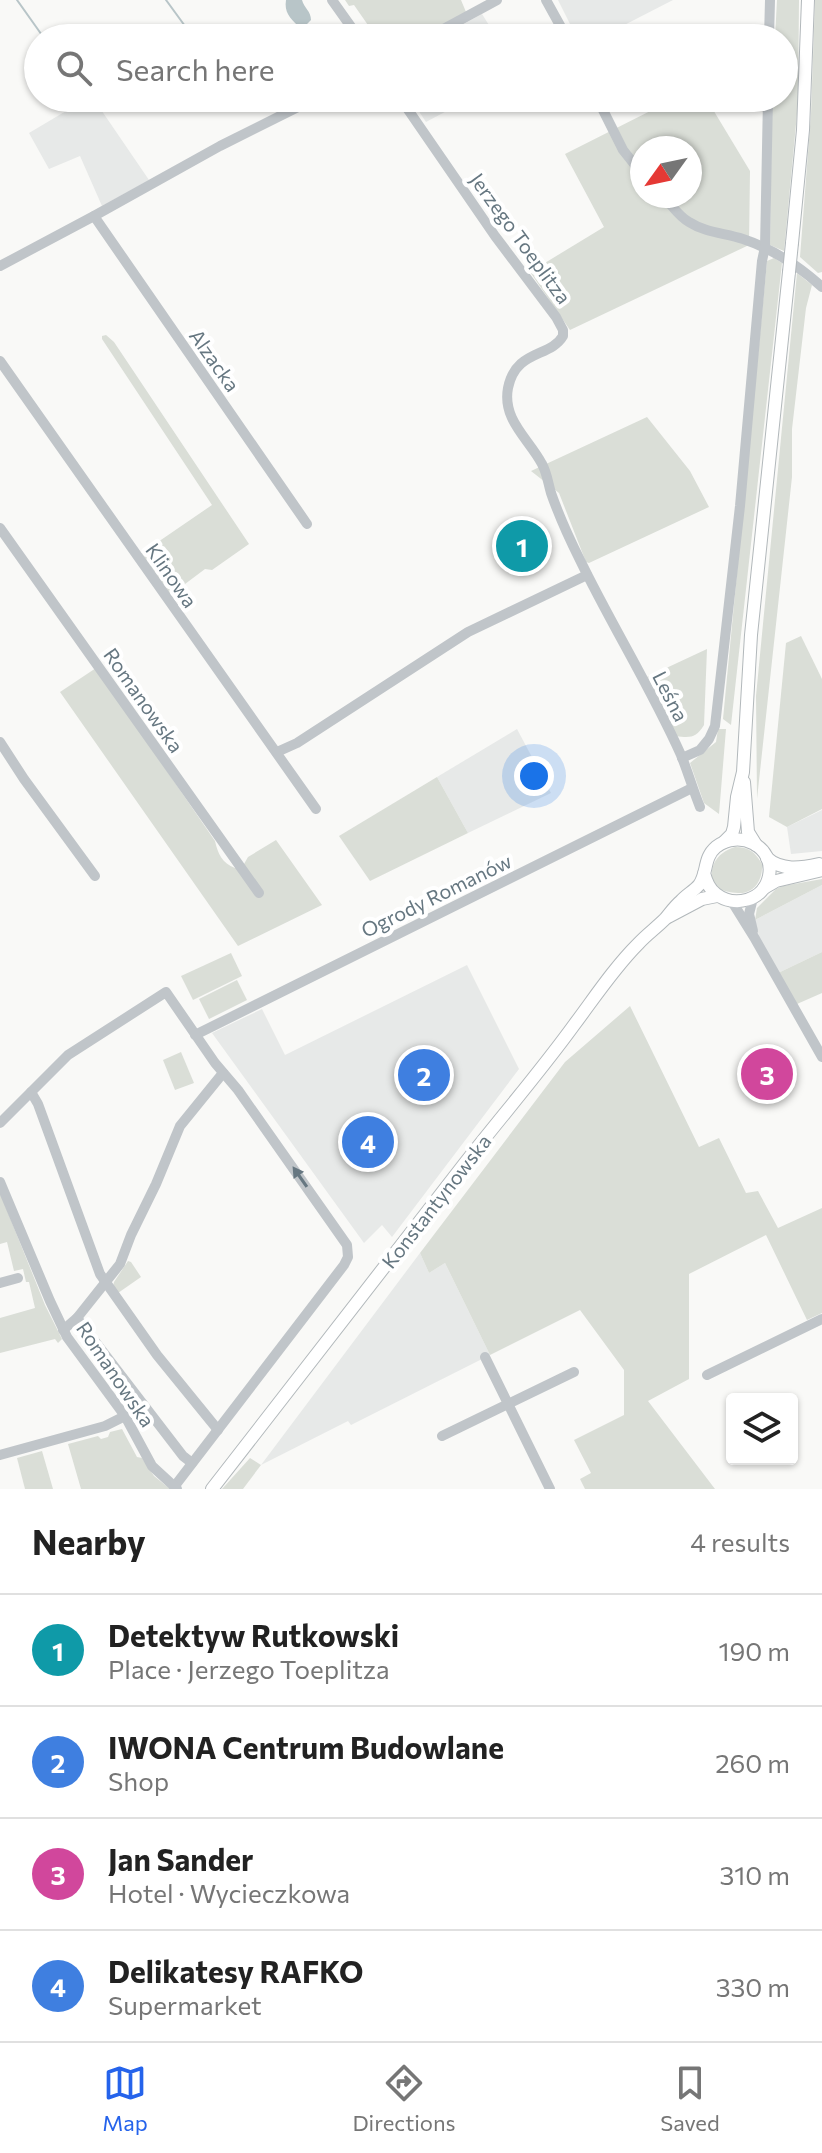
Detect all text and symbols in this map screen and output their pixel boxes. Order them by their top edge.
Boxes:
search box [24,24,798,112]
icon: search [52,46,96,90]
text: Search here [116,50,275,87]
north arrow [630,136,702,208]
street label: Jerzego Toeplitza [466,168,576,308]
street label: Alzacka [185,324,245,396]
pin: 1 [496,516,548,576]
street label: Klinowa [141,538,203,612]
street label: Romanowska [99,643,189,757]
street label: Leśna [648,667,694,725]
your location [514,756,554,796]
street label: Ogrody Romanów [357,848,515,942]
pin: 3 [741,1044,793,1104]
pin: 2 [398,1045,450,1105]
pin: 4 [342,1112,394,1172]
street label: Konstantynowska [376,1129,496,1273]
one-way arrow [293,1167,308,1188]
street label: Romanowska [72,1317,160,1431]
map controls [726,1393,798,1465]
button: layers [726,1393,798,1465]
text: Nearby [32,1520,146,1562]
text: 4 results [690,1526,790,1557]
text: Detektyw Rutkowski [108,1616,399,1653]
text: 1 [52,1635,64,1666]
text: 190 m [718,1635,790,1666]
text: Place · Jerzego Toeplitza [108,1653,390,1684]
text: IWONA Centrum Budowlane [108,1728,504,1765]
text: 2 [51,1747,65,1778]
text: 260 m [715,1747,790,1778]
text: Shop [108,1765,169,1796]
text: Jan Sander [108,1840,253,1877]
text: 3 [50,1859,66,1890]
text: 310 m [719,1859,790,1890]
text: Hotel · Wycieczkowa [108,1877,350,1908]
text: Delikatesy RAFKO [108,1952,363,1989]
text: 4 [50,1971,66,2002]
text: 330 m [716,1971,790,2002]
text: Supermarket [108,1989,262,2020]
tab: Map [102,2061,148,2136]
tab: Directions [352,2061,456,2136]
tab: Saved [660,2061,720,2136]

